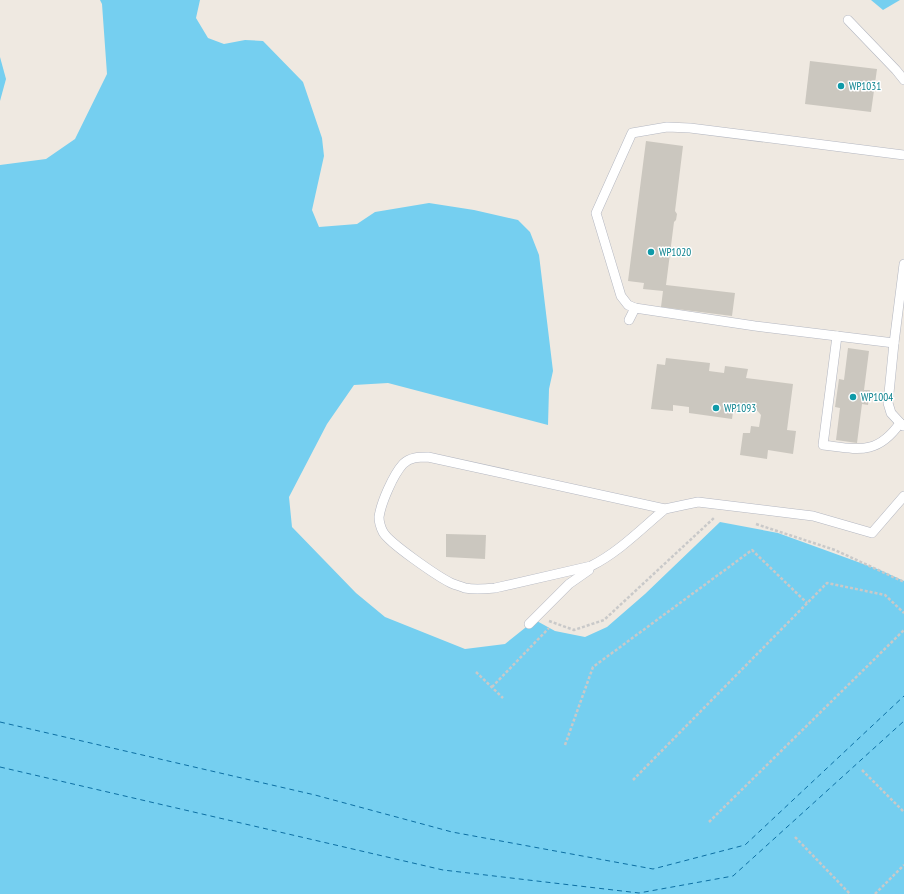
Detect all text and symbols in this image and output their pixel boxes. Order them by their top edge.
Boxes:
place label: WP1031 [849,79,881,93]
marker: WP1031 [836,81,846,91]
place label: WP1020 [659,245,691,259]
marker: WP1020 [646,247,656,257]
place label: WP1004 [861,390,893,404]
marker: WP1004 [848,392,858,402]
place label: WP1093 [724,401,756,415]
marker: WP1093 [711,403,721,413]

